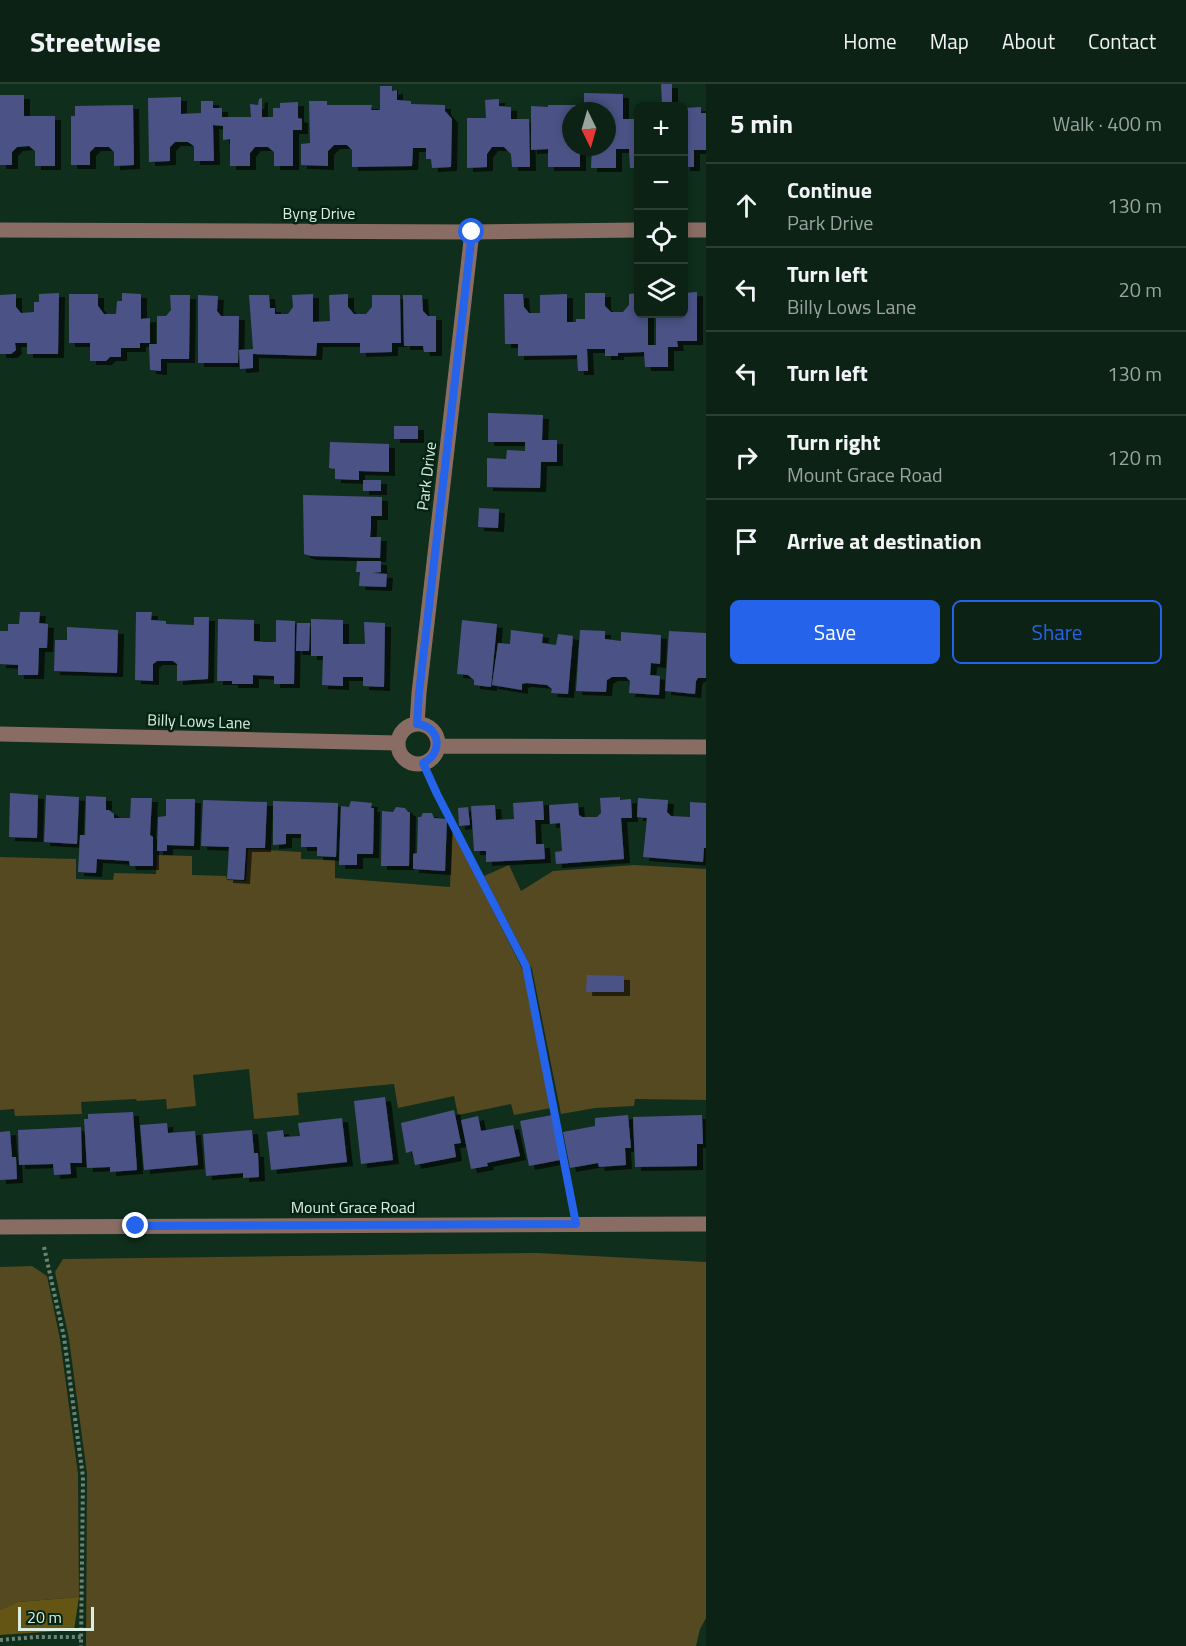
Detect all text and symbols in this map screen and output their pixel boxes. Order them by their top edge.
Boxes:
text: Streetwise [30,20,161,63]
text: Home [843,25,897,57]
text: Map [930,25,969,57]
text: About [1002,25,1055,57]
text: Contact [1088,25,1156,57]
north arrow [562,102,616,156]
map controls [634,102,688,318]
button: + [634,102,688,156]
text: 5 min [730,104,793,143]
text: Walk · 400 m [1053,108,1162,139]
button: − [634,156,688,210]
text: Continue [787,173,872,207]
icon: ahead [730,189,763,222]
text: 130 m [1107,190,1162,221]
street label: Byng Drive [283,201,355,225]
text: Park Drive [787,207,873,238]
button: locate [634,210,688,264]
route start [458,218,484,244]
text: Turn left [787,257,868,291]
button: layers [634,264,688,318]
icon: left [730,273,763,306]
text: 20 m [1118,274,1162,305]
text: Billy Lows Lane [787,291,916,322]
text: Turn left [787,356,868,390]
icon: left [730,357,763,390]
text: 130 m [1107,358,1162,389]
text: Turn right [787,425,881,459]
street label: Park Drive [410,440,442,512]
icon: right [730,441,763,474]
text: 120 m [1107,442,1162,473]
text: Mount Grace Road [787,459,943,490]
text: Arrive at destination [787,524,982,558]
icon: arrive [730,525,763,558]
button: Save [730,600,940,664]
button: Share [952,600,1162,664]
street label: Billy Lows Lane [147,707,251,735]
street label: Mount Grace Road [291,1195,415,1219]
route end [122,1212,148,1238]
scale bar [18,1604,94,1632]
text: 20 m [27,1605,62,1629]

